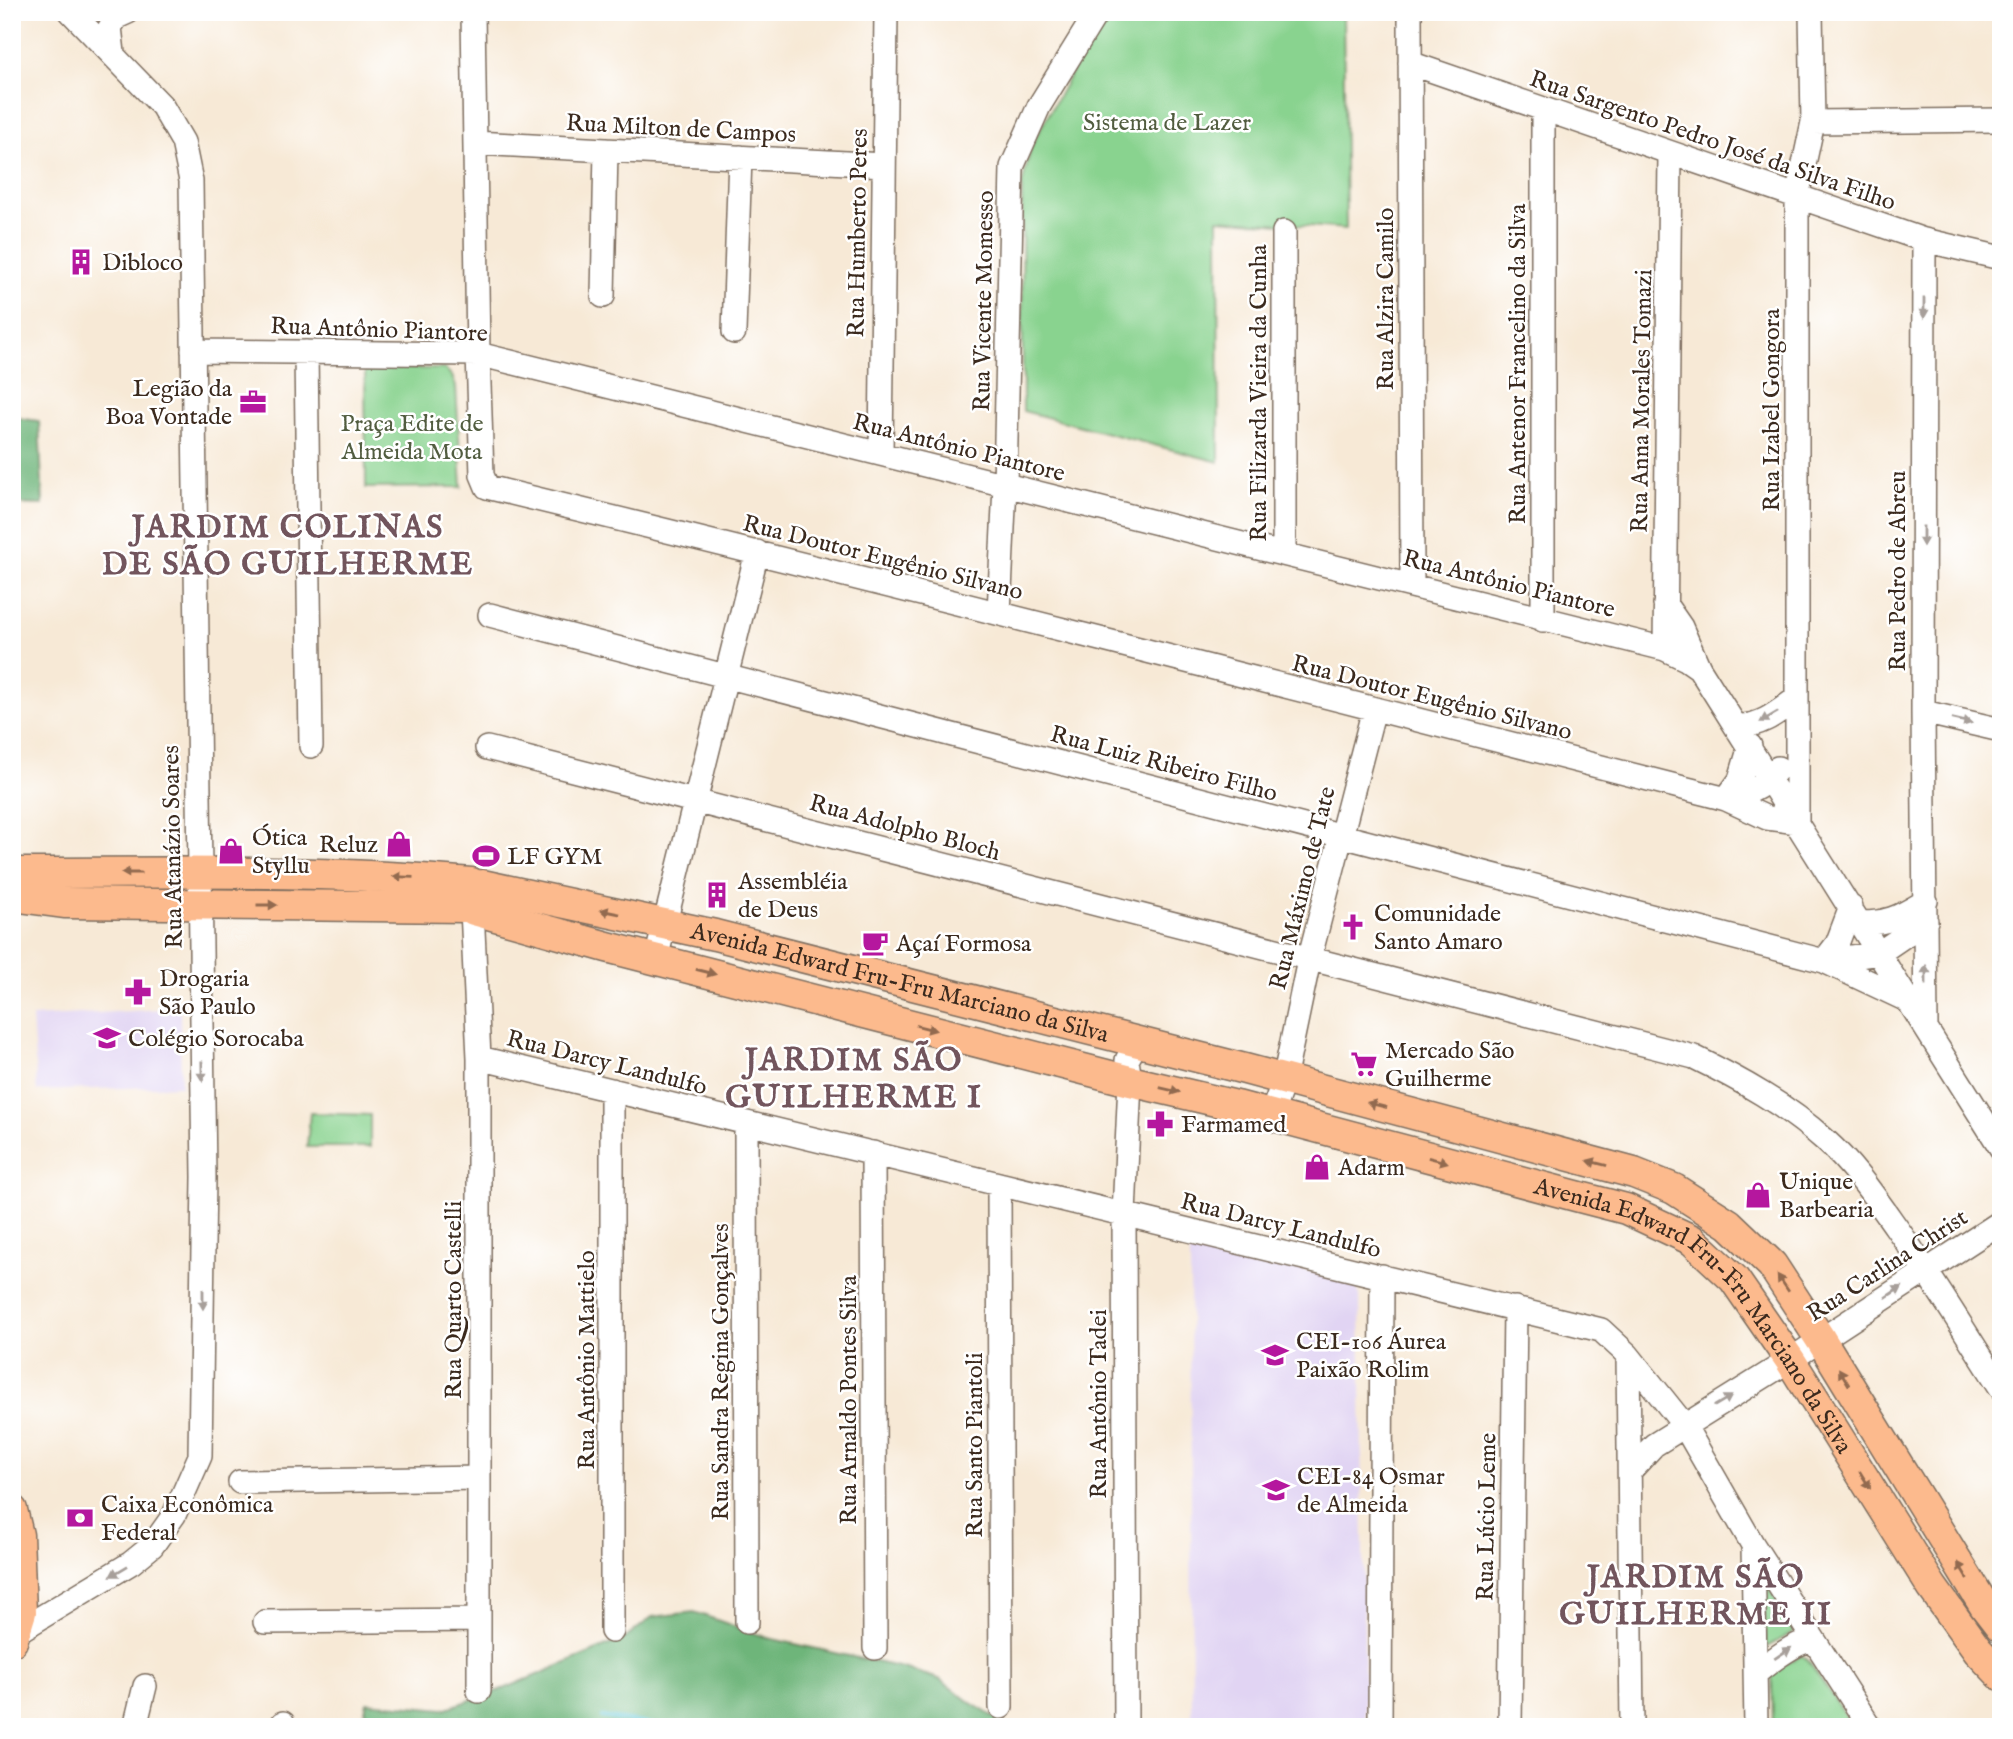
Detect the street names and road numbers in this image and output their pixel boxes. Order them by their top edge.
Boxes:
street label: Rua Sargento Pedro José da Silva Filho [1525,64,1900,219]
street label: Rua Milton de Campos [565,108,797,151]
street label: Rua Humberto Peres [841,128,876,338]
street label: Rua Vicente Momesso [967,190,1002,412]
street label: Rua Antenor Francelino da Silva [1503,203,1534,524]
street label: Rua Alzira Camilo [1371,208,1402,390]
street label: Rua Filizarda Vieira da Cunha [1244,244,1275,542]
street label: Rua Anna Morales Tomazi [1625,269,1660,533]
street label: Rua Izabel Gongora [1757,308,1788,512]
street label: Rua Antônio Piantore [270,311,488,350]
street label: Rua Antônio Piantore [849,407,1068,490]
street label: Rua Pedro de Abreu [1883,471,1914,671]
street label: Rua Doutor Eugênio Silvano [739,509,1026,608]
street label: Rua Antônio Piantore [1399,543,1618,626]
street label: Rua Doutor Eugênio Silvano [1288,649,1575,748]
street label: Rua Luiz Ribeiro Filho [1047,719,1281,810]
street label: Rua Atanázio Soares [156,745,191,949]
street label: Rua Máximo de Tate [1263,784,1344,993]
street label: Rua Adolpho Bloch [806,788,1004,869]
street label: Avenida Edward Fru-Fru Marciano da Silva [687,916,1112,1051]
street label: Rua Darcy Landulfo [503,1024,710,1103]
street label: Avenida Edward Fru-Fru Marciano da Silva [1529,1171,1859,1460]
street label: Rua Darcy Landulfo [1177,1187,1384,1266]
street label: Rua Quarto Castelli [439,1201,470,1399]
street label: Rua Carlina Christ [1801,1203,1974,1330]
street label: Rua Sandra Regina Gonçalves [706,1223,737,1521]
street label: Rua Antônio Mattielo [572,1250,603,1470]
street label: Rua Arnaldo Pontes Silva [834,1275,865,1525]
street label: Rua Antônio Tadei [1084,1309,1115,1499]
street label: Rua Santo Piantoli [960,1352,991,1538]
street label: Rua Lúcio Leme [1471,1433,1504,1601]

